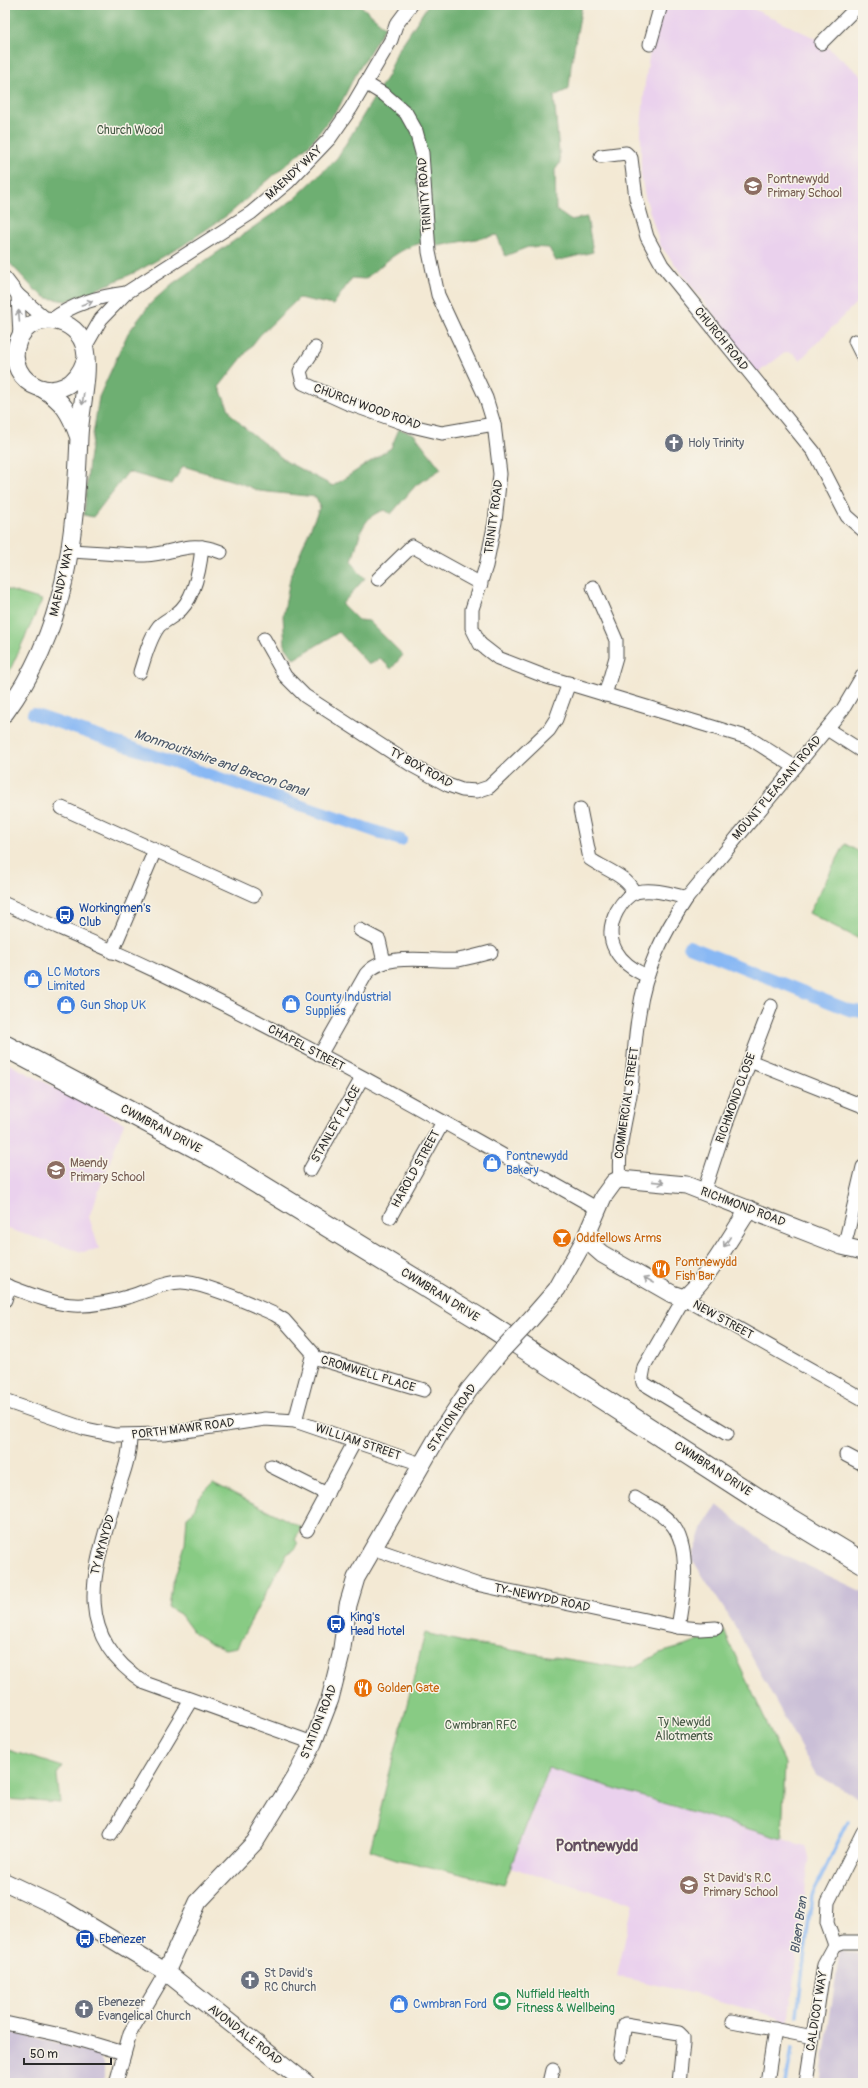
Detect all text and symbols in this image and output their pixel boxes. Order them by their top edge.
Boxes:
park label: Church Wood [97,123,163,138]
street label: MAENDY WAY [262,143,326,203]
street label: TRINITY ROAD [415,157,435,233]
place label: Pontnewydd Primary School [767,172,842,201]
school or university icon: Pontnewydd Primary School [742,175,764,197]
one-way arrow [81,298,93,306]
street label: CHURCH ROAD [691,304,751,374]
one-way arrow [15,310,22,323]
street label: CHURCH WOOD ROAD [311,381,423,434]
one-way arrow [79,392,87,405]
church icon: Holy Trinity [663,432,685,454]
place label: Holy Trinity [688,436,744,451]
street label: TRINITY ROAD [481,479,507,555]
street label: MAENDY WAY [47,544,77,618]
water label: Monmouthshire and Brecon Canal [132,726,311,801]
street label: MOUNT PLEASANT ROAD [729,733,825,843]
street label: TY BOX ROAD [387,744,456,792]
place label: Workingmen's Club [79,901,151,930]
bus stop icon: Workingmen's Club [54,904,76,926]
place label: LC Motors Limited [47,965,100,994]
shop icon: LC Motors Limited [22,968,44,990]
place label: County Industrial Supplies [305,990,391,1019]
shop icon: County Industrial Supplies [280,993,302,1015]
shop icon: Gun Shop UK [55,994,77,1016]
place label: Gun Shop UK [80,998,146,1013]
street label: CHAPEL STREET [265,1021,347,1075]
street label: COMMERCIAL STREET [612,1046,642,1160]
street label: RICHMOND CLOSE [713,1051,759,1145]
street label: STANLEY PLACE [308,1083,364,1165]
street label: CWMBRAN DRIVE [118,1101,204,1157]
street label: HAROLD STREET [388,1127,444,1211]
place label: Pontnewydd Bakery [506,1149,568,1178]
shop icon: Pontnewydd Bakery [481,1152,503,1174]
place label: Maendy Primary School [70,1156,145,1185]
school or university icon: Maendy Primary School [45,1159,67,1181]
one-way arrow [651,1179,664,1186]
street label: RICHMOND ROAD [698,1184,788,1230]
bar icon: Oddfellows Arms [551,1227,573,1249]
place label: Oddfellows Arms [576,1231,662,1246]
one-way arrow [723,1236,731,1247]
place label: Pontnewydd Fish Bar [675,1255,737,1284]
restaurant icon: Pontnewydd Fish Bar [650,1258,672,1280]
street label: CWMBRAN DRIVE [398,1265,482,1325]
one-way arrow [643,1276,655,1284]
street label: NEW STREET [690,1297,756,1343]
street label: CROMWELL PLACE [319,1352,417,1396]
street label: STATION ROAD [424,1381,480,1455]
street label: PORTH MAWR ROAD [131,1415,236,1443]
street label: WILLIAM STREET [313,1420,403,1464]
street label: CWMBRAN DRIVE [671,1438,755,1500]
street label: TY MYNYDD [88,1513,118,1577]
street label: TY-NEWYDD ROAD [493,1580,592,1616]
place label: King's Head Hotel [350,1610,405,1639]
bus stop icon: King's Head Hotel [325,1613,347,1635]
restaurant icon: Golden Gate [352,1677,374,1699]
place label: Golden Gate [377,1681,439,1696]
street label: STATION ROAD [297,1682,341,1761]
park label: Ty Newydd Allotments [655,1715,714,1744]
park label: Cwmbran RFC [445,1718,517,1733]
district label: Pontnewydd [556,1836,639,1856]
place label: St David's R.C Primary School [703,1871,778,1900]
school or university icon: St David's R.C Primary School [678,1874,700,1896]
water label: Blaen Bran [787,1895,811,1955]
bus stop icon: Ebenezer [74,1928,96,1950]
place label: Ebenezer [99,1932,147,1947]
place label: St David's RC Church [264,1966,316,1995]
church icon: St David's RC Church [239,1969,261,1991]
street label: CALDICOT WAY [803,1970,831,2052]
place label: Nuffield Health Fitness & Wellbeing [516,1987,615,2016]
sports icon: Nuffield Health Fitness & Wellbeing [491,1990,513,2012]
shop icon: Cwmbran Ford [388,1993,410,2015]
place label: Ebenezer Evangelical Church [98,1995,191,2024]
place label: Cwmbran Ford [413,1997,487,2012]
church icon: Ebenezer Evangelical Church [73,1998,95,2020]
street label: AVONDALE ROAD [205,2001,285,2069]
scale bar [24,2040,111,2066]
text: 50 m [30,2047,58,2062]

